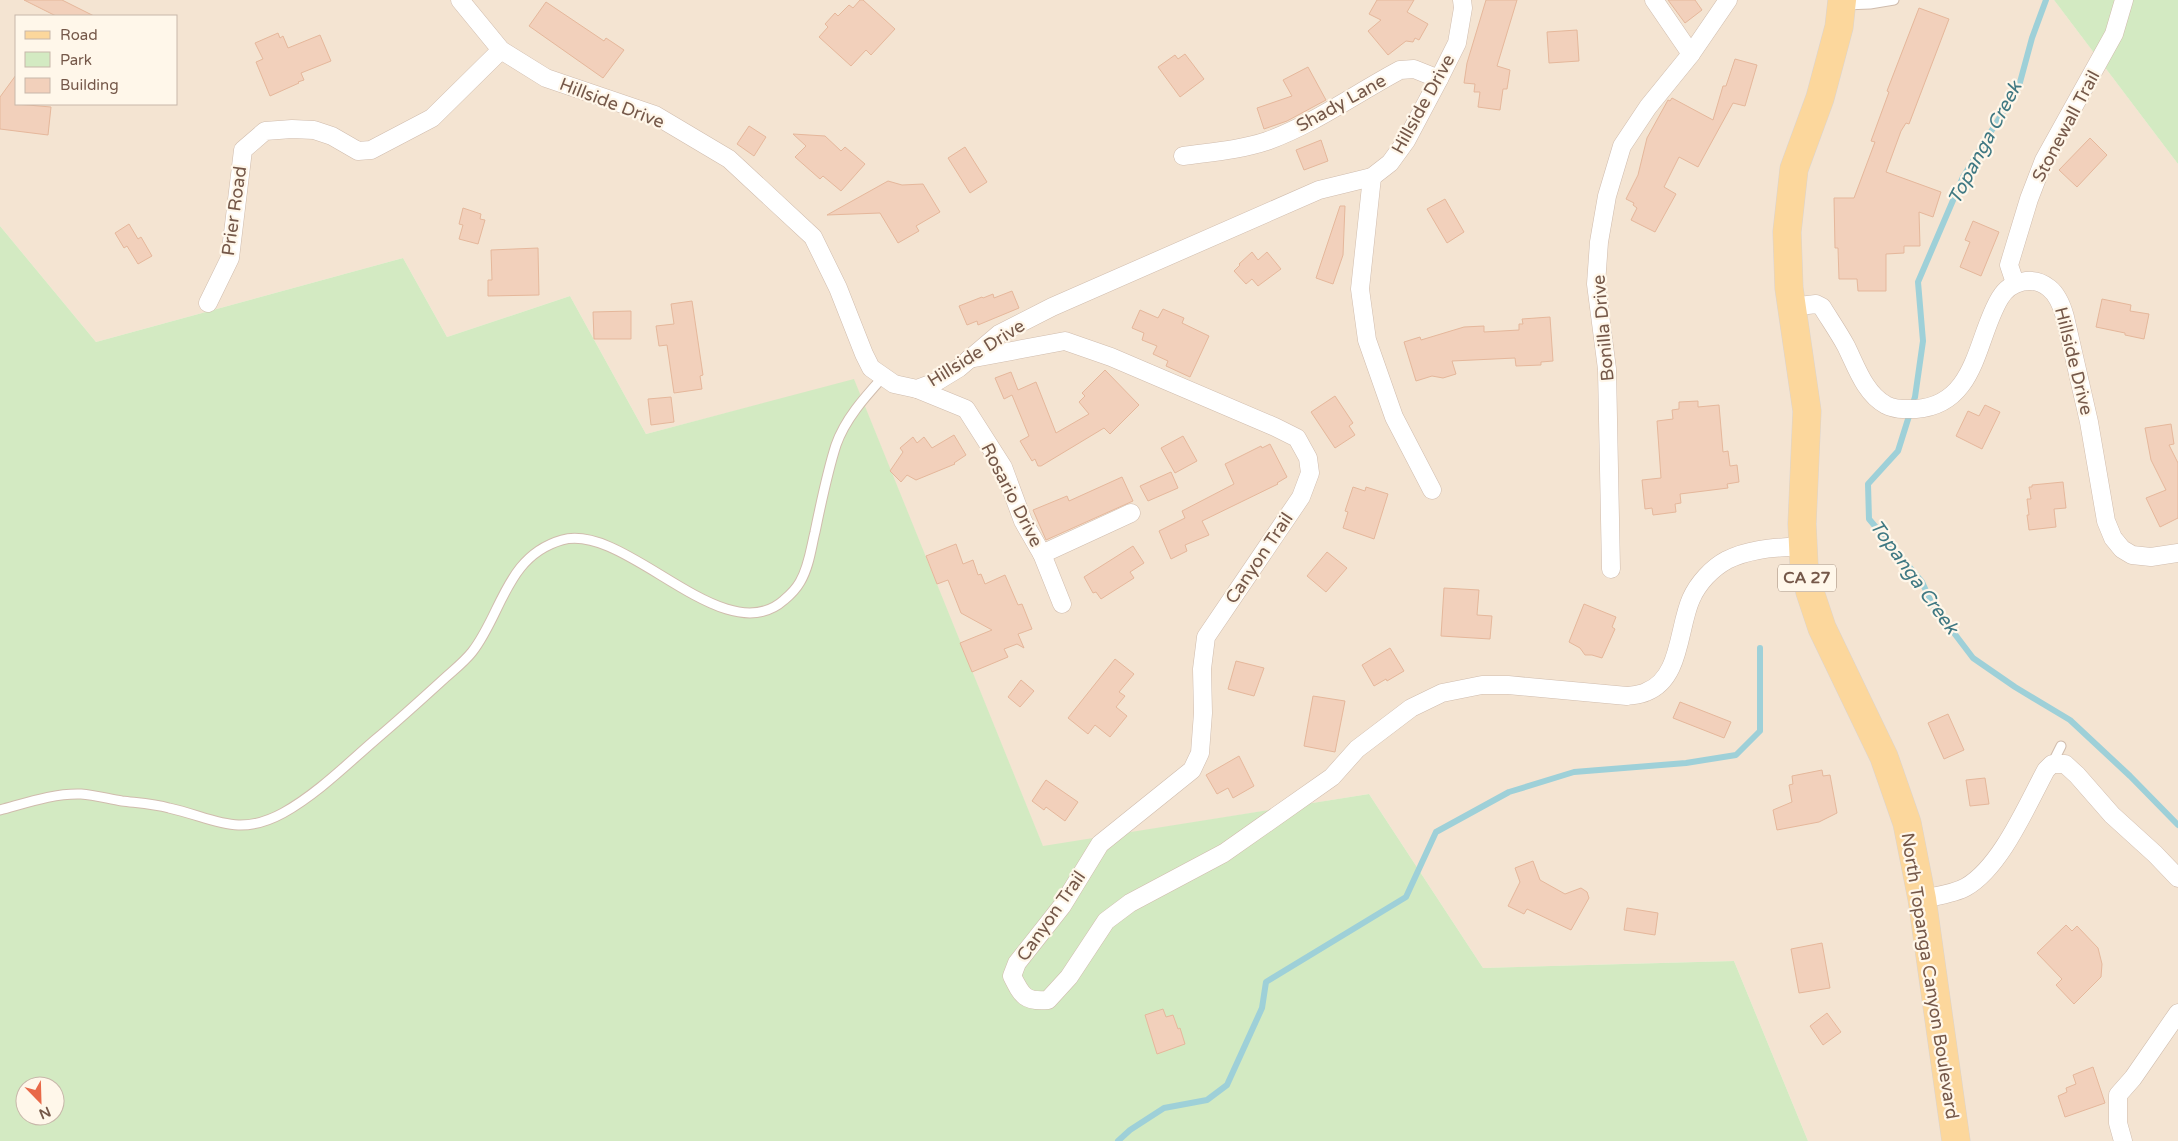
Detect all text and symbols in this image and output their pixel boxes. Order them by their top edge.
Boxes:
legend [15,15,178,105]
text: Road [60,26,98,44]
street label: Hillside Drive [1387,50,1459,158]
text: Park [60,51,92,69]
street label: Stonewall Trail [2027,66,2105,186]
street label: Shady Lane [1292,69,1390,137]
street label: Hillside Drive [556,73,668,133]
text: Building [60,76,119,94]
water label: Topanga Creek [1943,76,2027,208]
street label: Prier Road [217,165,251,257]
street label: Bonilla Drive [1587,274,1619,382]
street label: Hillside Drive [2050,305,2098,417]
street label: Hillside Drive [923,314,1029,392]
street label: Rosario Drive [976,439,1048,551]
street label: Canyon Trail [1220,508,1298,608]
water label: Topanga Creek [1865,516,1964,640]
road number: CA 27 [1778,564,1836,592]
street label: North Topanga Canyon Boulevard [1896,831,1964,1121]
street label: Canyon Trail [1012,867,1090,965]
north arrow [15,1076,65,1126]
text: N [36,1102,53,1123]

